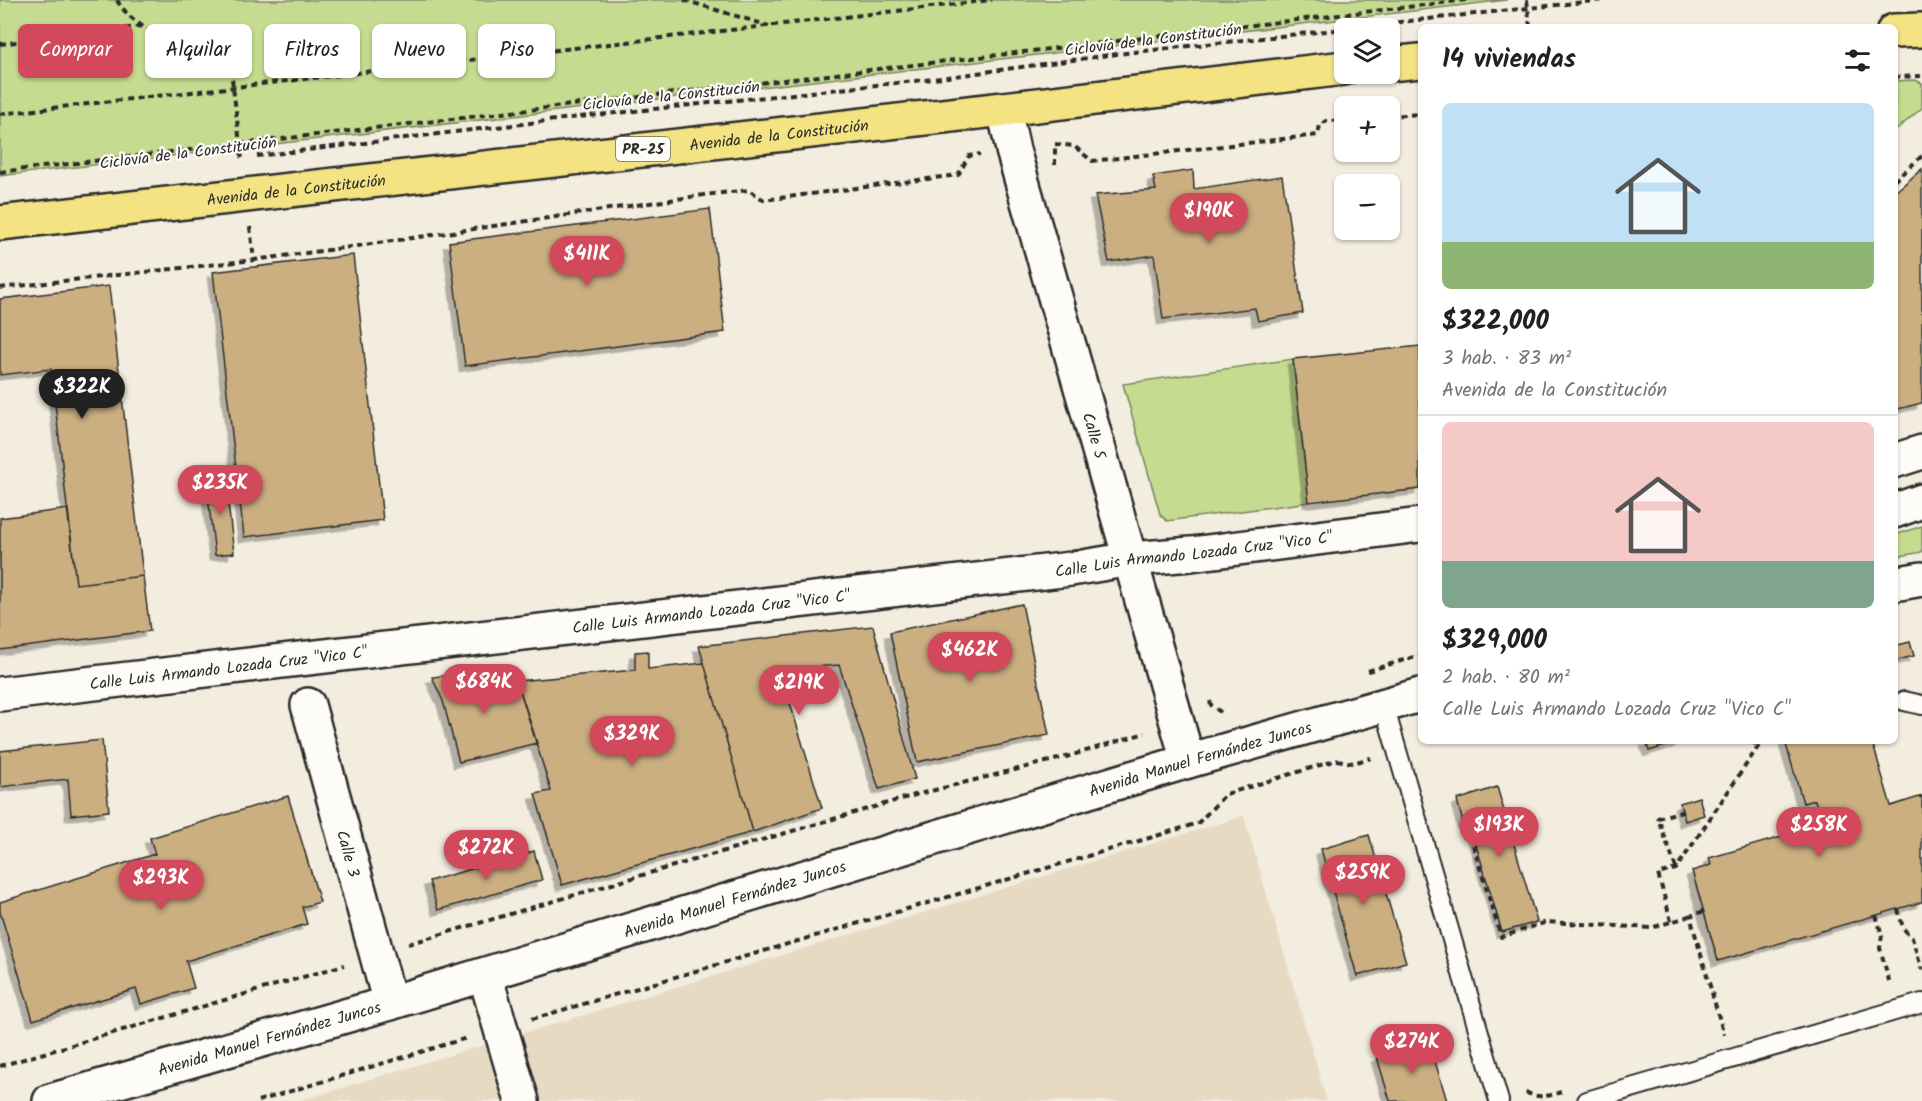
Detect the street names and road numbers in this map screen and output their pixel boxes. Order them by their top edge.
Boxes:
street label: Ciclovía de la Constitución [1063,17,1243,64]
street label: Ciclovía de la Constitución [581,75,761,118]
street label: Avenida de la Constitución [688,113,870,159]
street label: Ciclovía de la Constitución [98,130,278,177]
road number: PR-25 [616,137,670,161]
street label: Avenida de la Constitución [205,168,387,213]
street label: Calle 5 [1075,410,1112,463]
street label: Calle Luis Armando Lozada Cruz "Vico C" [1054,525,1335,585]
street label: Calle Luis Armando Lozada Cruz "Vico C" [571,584,852,641]
street label: Calle Luis Armando Lozada Cruz "Vico C" [88,640,370,697]
street label: Avenida Manuel Fernández Juncos [1086,715,1315,804]
street label: Calle 3 [329,828,366,880]
street label: Avenida Manuel Fernández Juncos [621,854,849,945]
street label: Avenida Manuel Fernández Juncos [155,995,384,1083]

